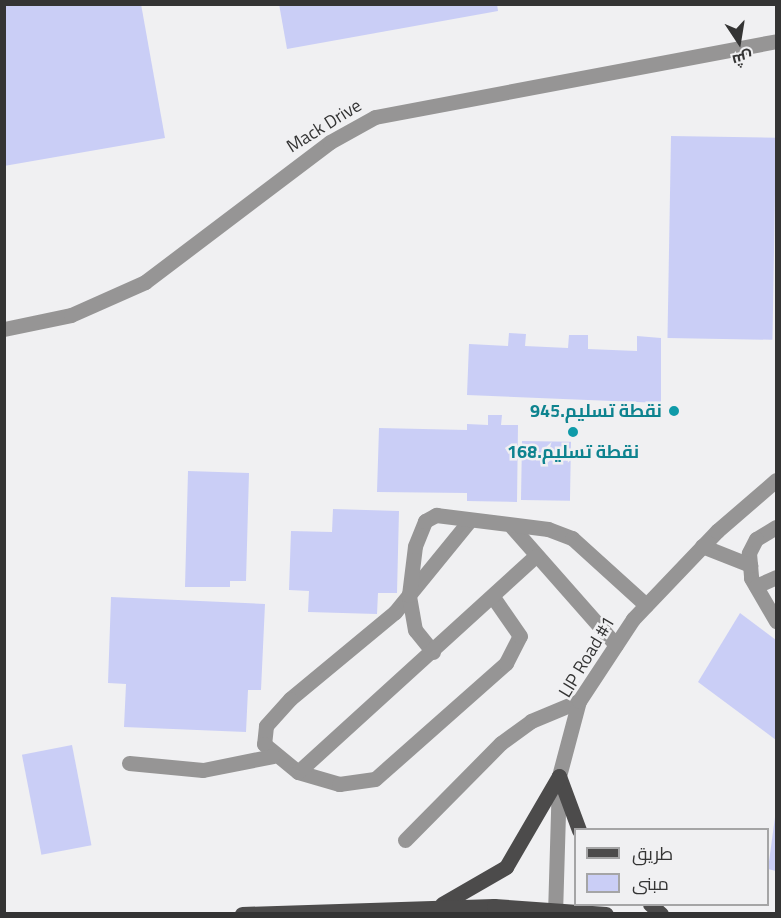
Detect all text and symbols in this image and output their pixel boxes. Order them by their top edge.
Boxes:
north arrow [709,12,769,72]
text: ش [730,46,755,73]
street label: Mack Drive [283,95,365,157]
place label: نقطة تسليم.945 [530,400,662,422]
marker: نقطة تسليم.945 [667,404,681,418]
marker: نقطة تسليم.168 [566,425,580,439]
place label: نقطة تسليم.168 [507,441,639,463]
street label: LIP Road #1 [554,613,620,701]
legend [574,828,769,906]
text: طريق [632,840,673,867]
text: مبنى [632,870,669,897]

